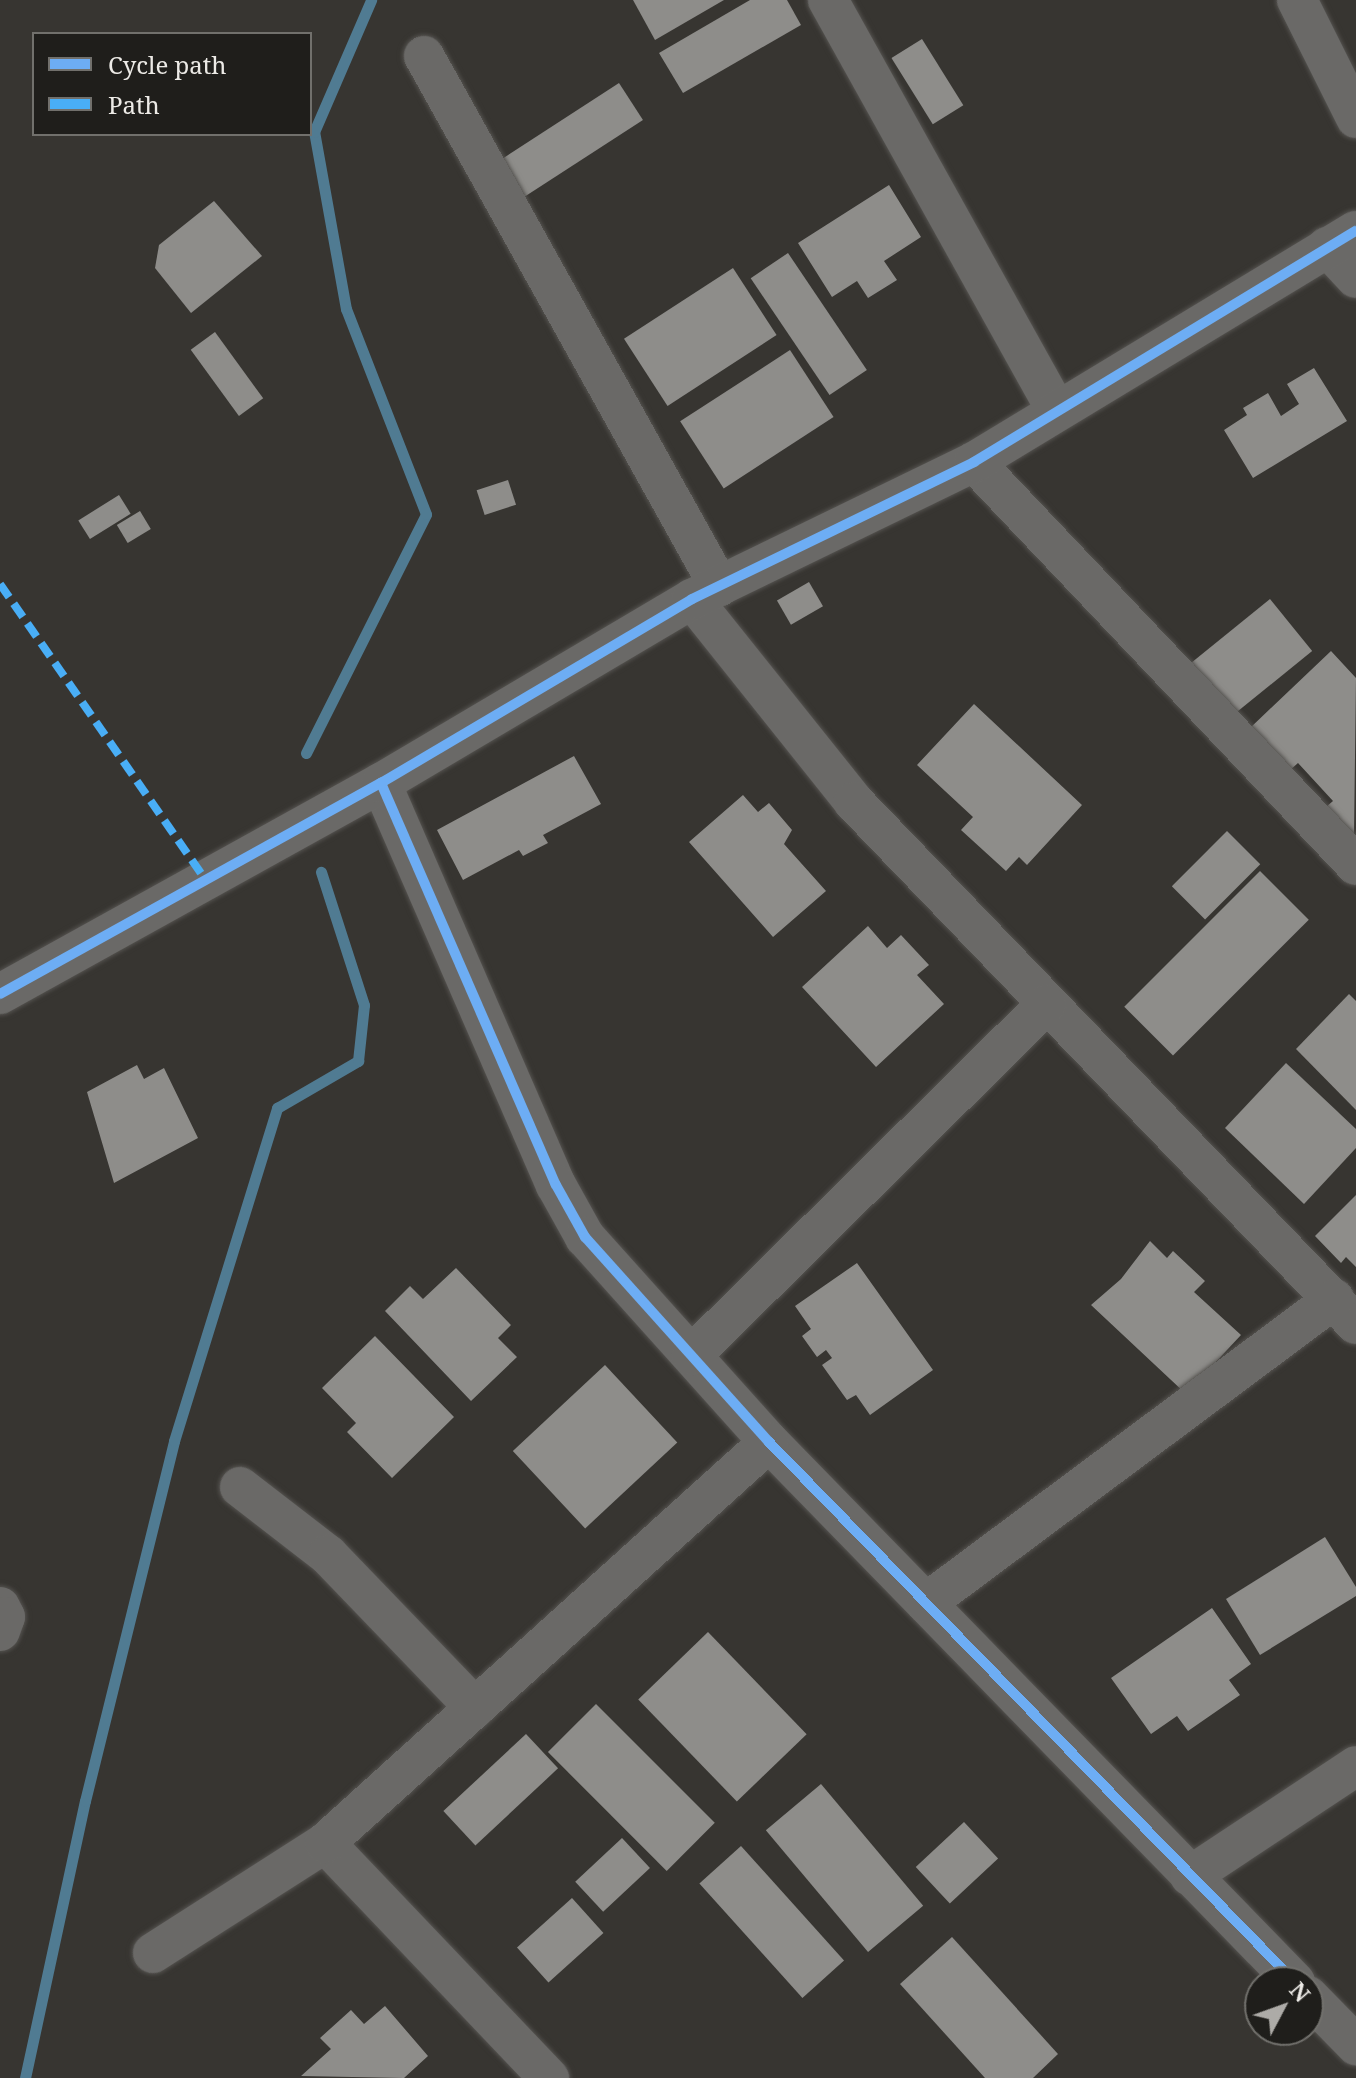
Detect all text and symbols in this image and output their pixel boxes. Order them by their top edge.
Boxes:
legend [32,32,312,136]
text: Cycle path [108,48,227,81]
text: Path [108,88,160,121]
north arrow [1244,1966,1324,2046]
text: N [1284,1975,1318,2008]

